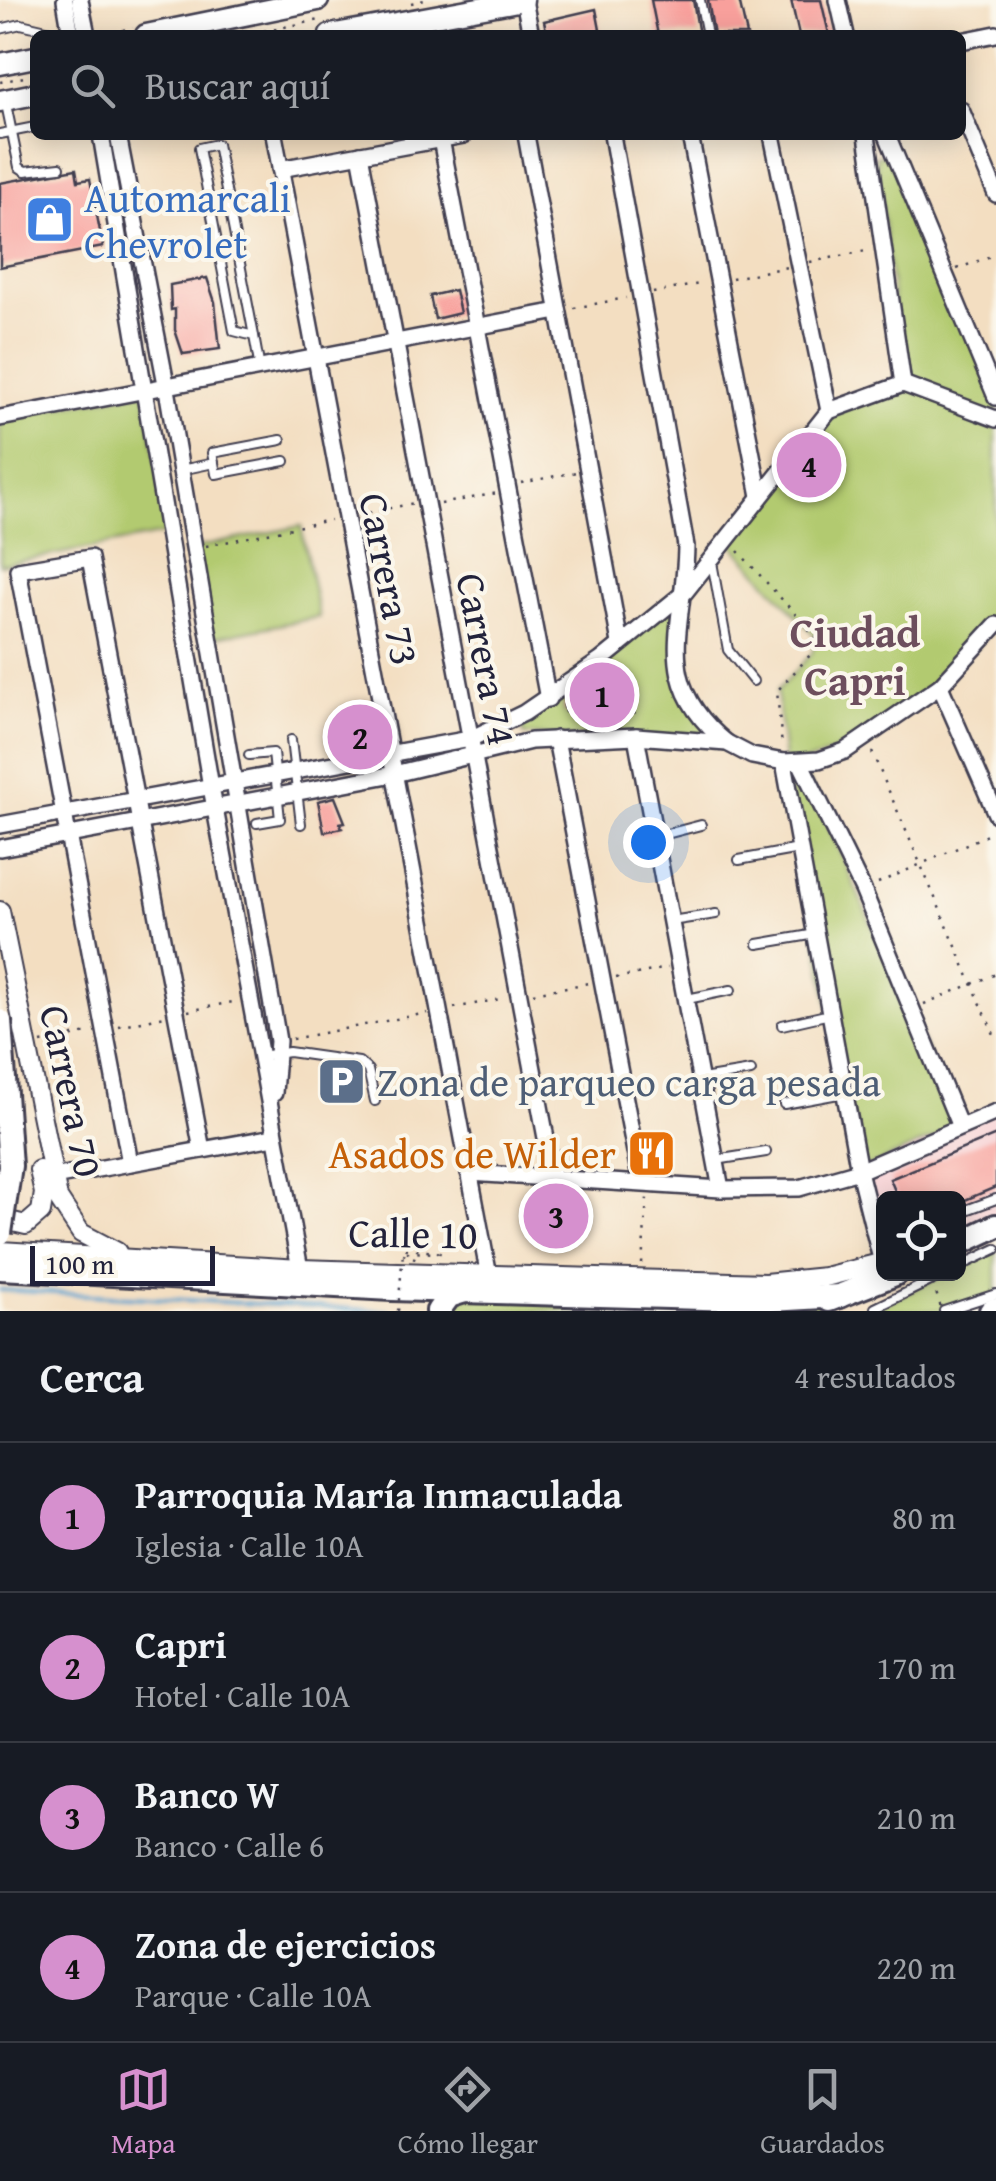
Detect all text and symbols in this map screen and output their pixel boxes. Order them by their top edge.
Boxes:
search box [30,30,966,140]
text: Buscar aquí [145,57,330,113]
icon: search [65,58,120,113]
place label: Automarcali Chevrolet [84,168,291,273]
shop icon: Automarcali Chevrolet [23,194,75,246]
pin: 4 [776,428,842,502]
street label: Carrera 73 [344,488,436,670]
street label: Carrera 74 [441,568,533,750]
district label: Ciudad Capri [790,601,921,710]
pin: 1 [570,658,634,732]
pin: 2 [328,700,392,774]
your location [623,817,674,868]
street label: Carrera 70 [25,1000,119,1182]
place label: Zona de parqueo carga pesada [377,1052,881,1111]
parking icon: Zona de parqueo carga pesada [316,1055,368,1107]
place label: Asados de Wilder [329,1124,616,1183]
restaurant icon: Asados de Wilder [625,1127,677,1179]
pin: 3 [524,1178,588,1254]
map controls [876,1191,966,1281]
button: locate [876,1191,966,1281]
street label: Calle 10 [348,1202,478,1264]
scale bar [30,1241,215,1286]
text: 100 m [45,1243,114,1284]
text: Cerca [40,1346,144,1407]
text: 4 resultados [794,1353,956,1400]
text: Parroquia María Inmaculada [135,1466,622,1522]
text: 1 [64,1494,81,1541]
text: 80 m [892,1494,956,1541]
text: Iglesia · Calle 10A [135,1522,364,1569]
text: Capri [135,1616,227,1672]
text: 2 [64,1644,81,1691]
text: 170 m [877,1644,956,1691]
text: Hotel · Calle 10A [135,1672,350,1719]
text: Banco W [135,1766,279,1822]
text: 3 [64,1794,81,1841]
text: 210 m [877,1794,956,1841]
text: Banco · Calle 6 [135,1822,324,1869]
text: Zona de ejercicios [135,1916,436,1972]
text: 4 [64,1944,81,1991]
text: 220 m [877,1944,956,1991]
text: Parque · Calle 10A [135,1972,371,2019]
tab: Mapa [111,2062,176,2163]
tab: Cómo llegar [398,2062,538,2163]
tab: Guardados [760,2062,885,2163]

